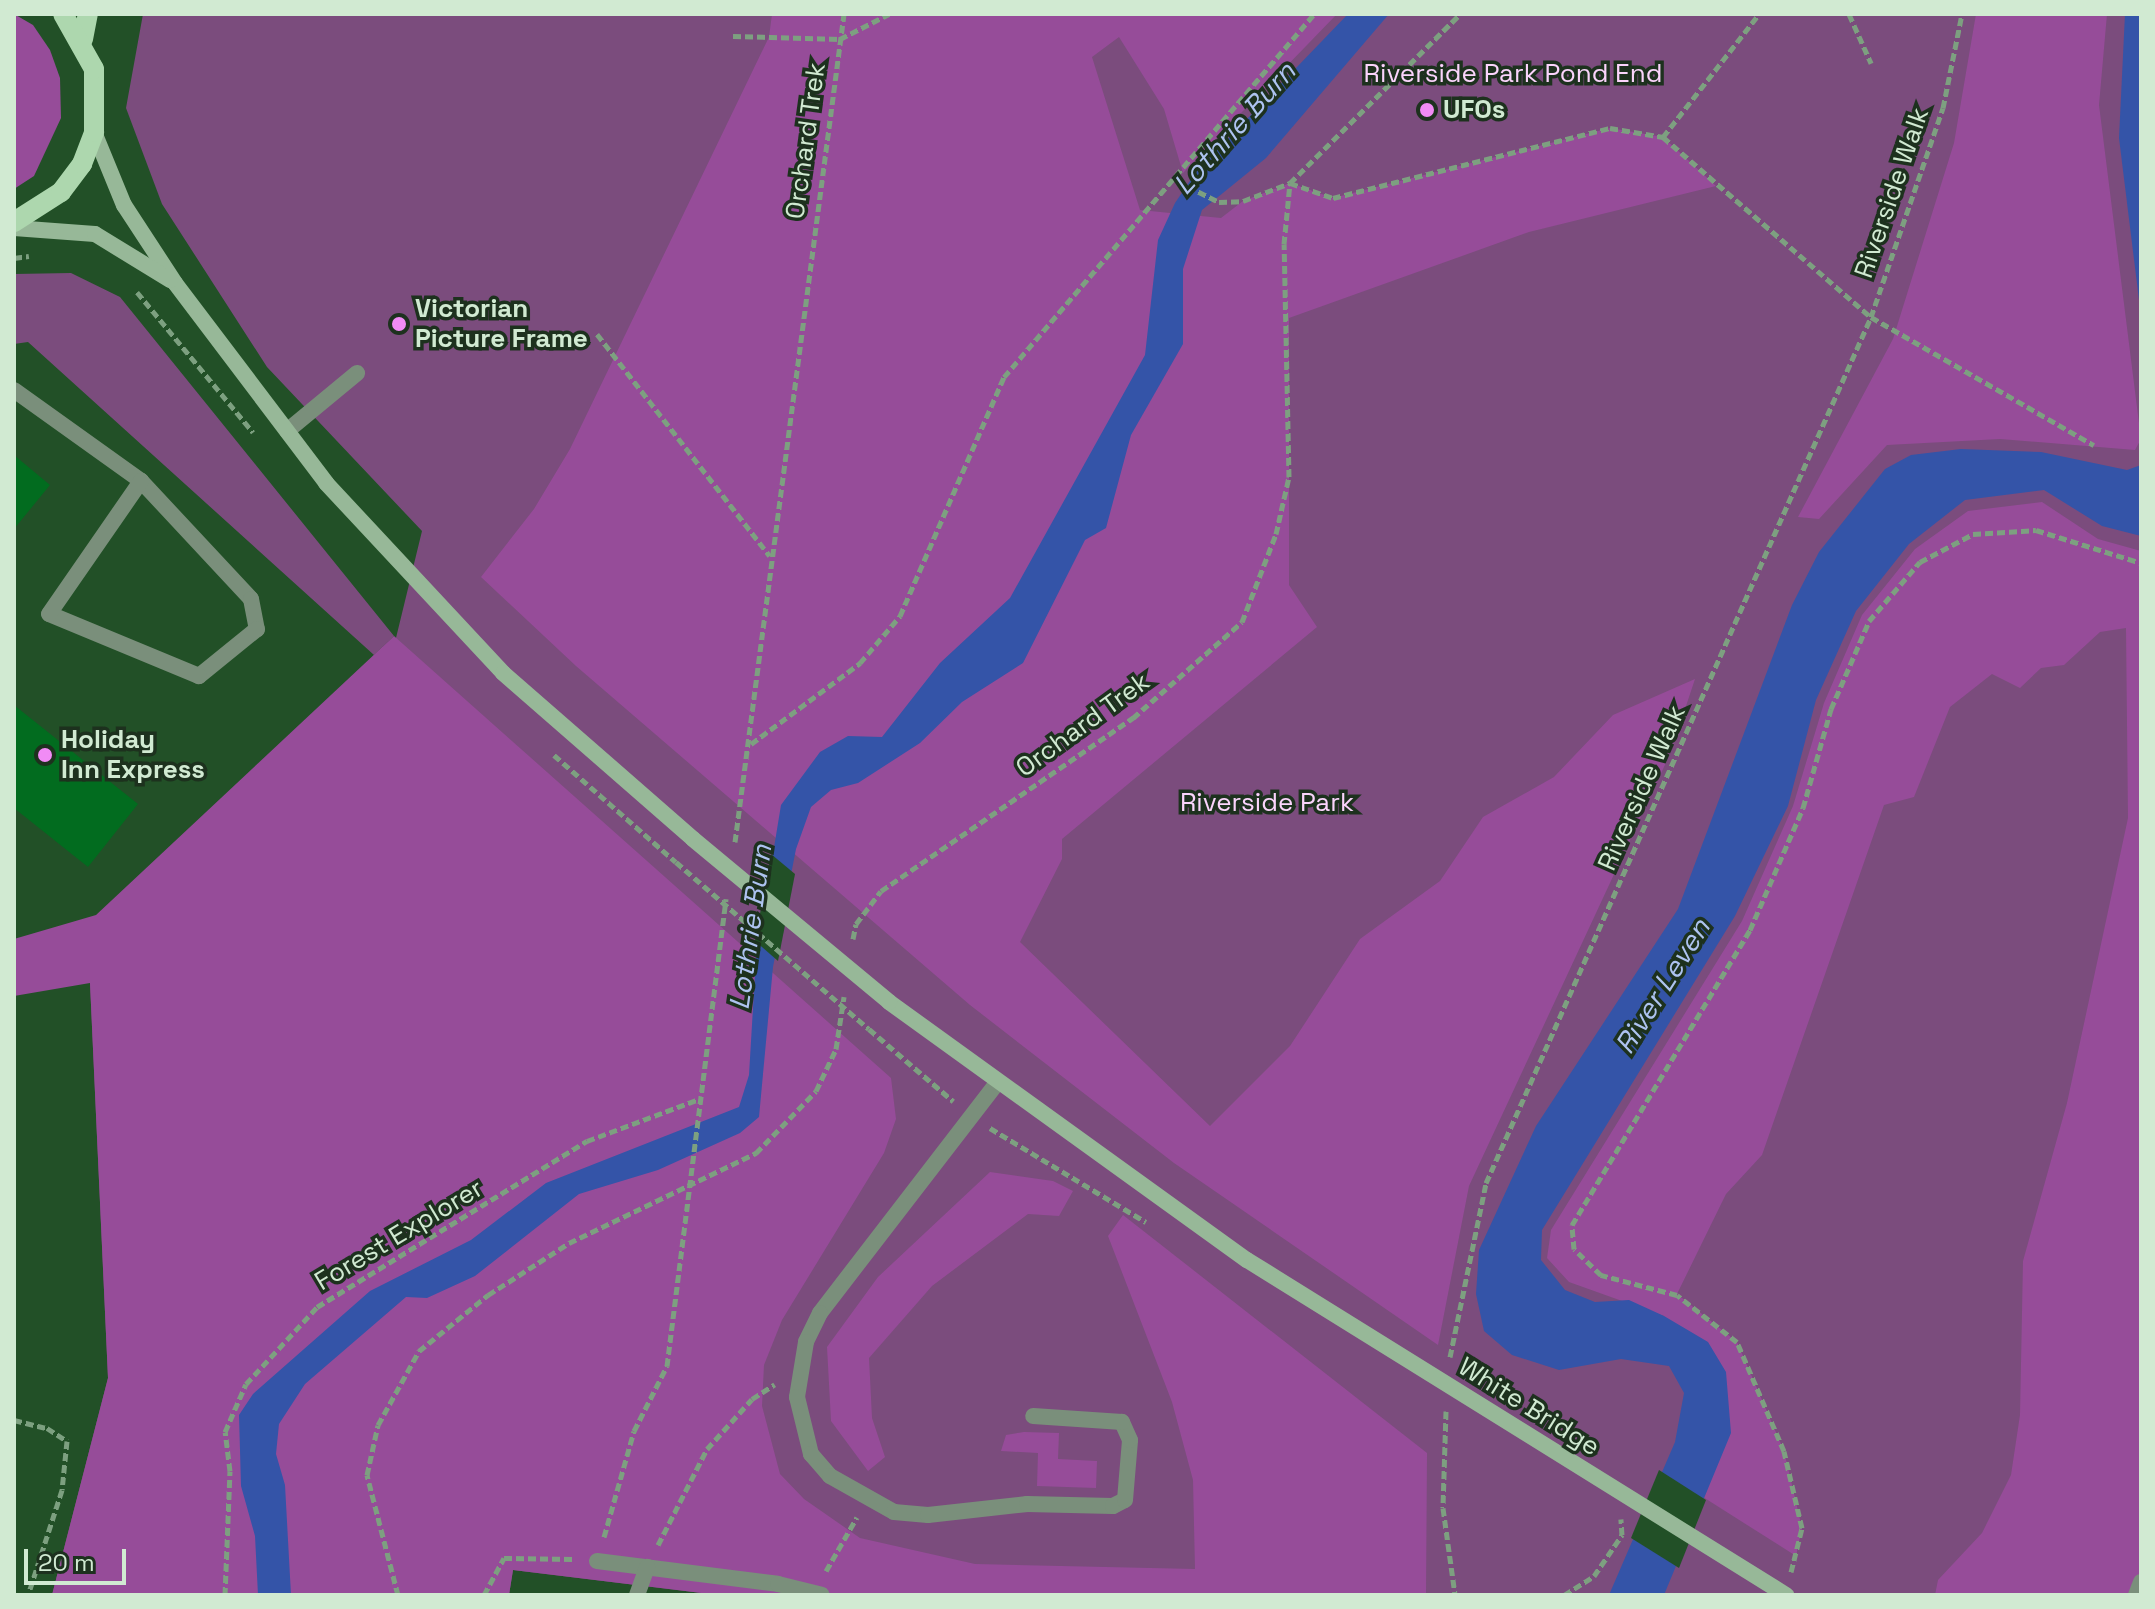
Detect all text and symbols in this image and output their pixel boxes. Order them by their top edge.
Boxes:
water label: Lothrie Burn [1166,55,1302,201]
park label: Riverside Park Pond End [1364,58,1662,90]
street label: Orchard Trek [780,61,832,221]
place label: UFOs [1443,94,1505,126]
marker: UFOs [1418,101,1436,119]
street label: Riverside Walk [1848,104,1936,282]
place label: Victorian Picture Frame [415,293,588,354]
marker: Victorian Picture Frame [390,315,408,333]
street label: Orchard Trek [1010,666,1156,784]
street label: Riverside Walk [1592,700,1692,876]
place label: Holiday Inn Express [61,724,205,786]
marker: Holiday Inn Express [36,746,54,764]
park label: Riverside Park [1180,787,1354,819]
water label: Lothrie Burn [722,842,778,1012]
water label: River Leven [1607,912,1717,1060]
street label: Forest Explorer [309,1173,489,1297]
street label: White Bridge [1453,1351,1605,1463]
scale bar [28,1533,130,1583]
text: 20 m [38,1547,95,1578]

